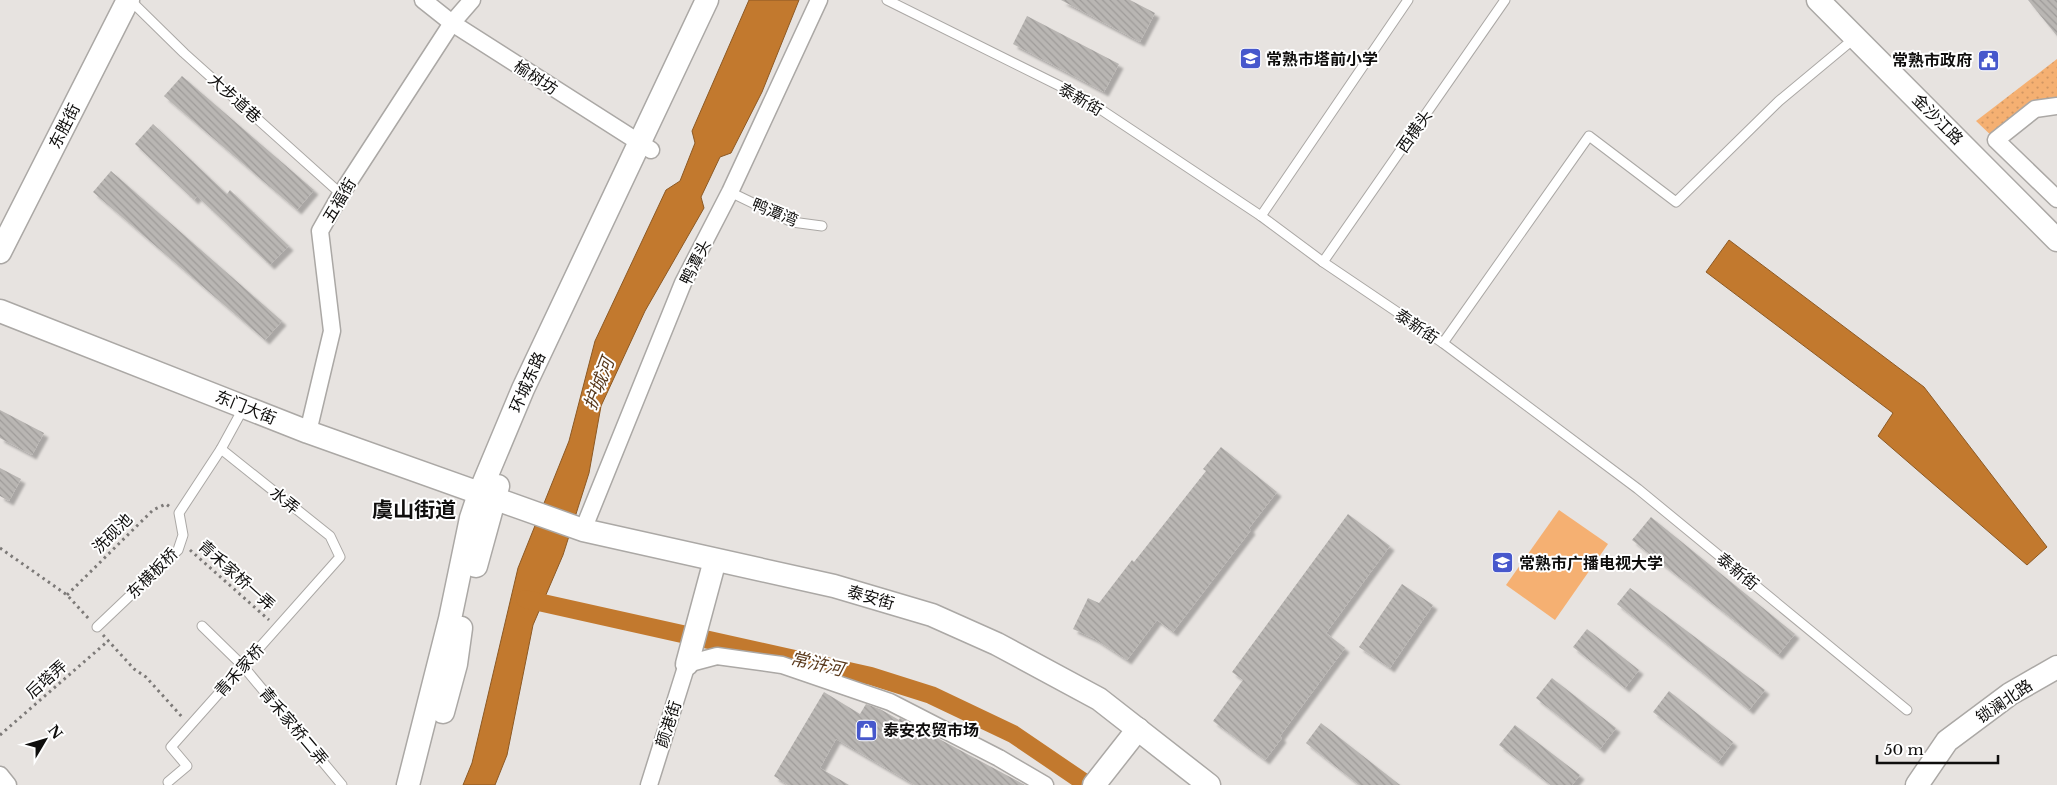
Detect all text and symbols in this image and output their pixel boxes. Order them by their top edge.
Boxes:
school or university icon: 常熟市塔前小学 [1238,47,1262,71]
public building icon: 常熟市政府 [1976,48,2000,72]
place label: 常熟市塔前小学 [1266,49,1378,69]
place label: 常熟市政府 [1892,50,1972,70]
street label: 榆树坊 [510,56,562,98]
street label: 大步道巷 [205,69,265,127]
street label: 泰新街 [1055,78,1107,120]
street label: 金沙江路 [1908,89,1968,149]
street label: 东胜街 [44,100,84,152]
street label: 西横头 [1392,106,1436,156]
street label: 五福街 [318,174,360,226]
street label: 鸭潭湾 [749,194,801,230]
street label: 鸭潭头 [675,236,715,288]
street label: 泰新街 [1392,304,1442,348]
street label: 环城东路 [505,349,549,415]
water label: 护城河 [579,352,620,413]
street label: 东门大街 [213,386,279,428]
street label: 水弄 [266,482,304,518]
district label: 虞山街道 [372,497,456,523]
street label: 洗砚池 [88,509,136,557]
street label: 青禾家桥一弄 [195,535,279,615]
street label: 东横板桥 [122,543,182,603]
street label: 泰新街 [1713,548,1763,594]
school or university icon: 常熟市广播电视大学 [1491,551,1515,575]
place label: 常熟市广播电视大学 [1519,553,1663,573]
street label: 泰安街 [845,581,897,613]
street label: 青禾家桥 [210,640,268,700]
water label: 常浒河 [788,647,849,681]
street label: 后塔弄 [21,656,71,702]
street label: 锁澜北路 [1972,675,2036,727]
street label: 青禾家桥二弄 [255,683,333,769]
street label: 颜港街 [651,698,685,750]
north arrow [20,715,70,765]
shop icon: 泰安农贸市场 [855,718,879,742]
place label: 泰安农贸市场 [883,720,979,740]
text: N [44,721,66,743]
scale bar [1877,732,1998,764]
text: 50 m [1884,740,1924,759]

